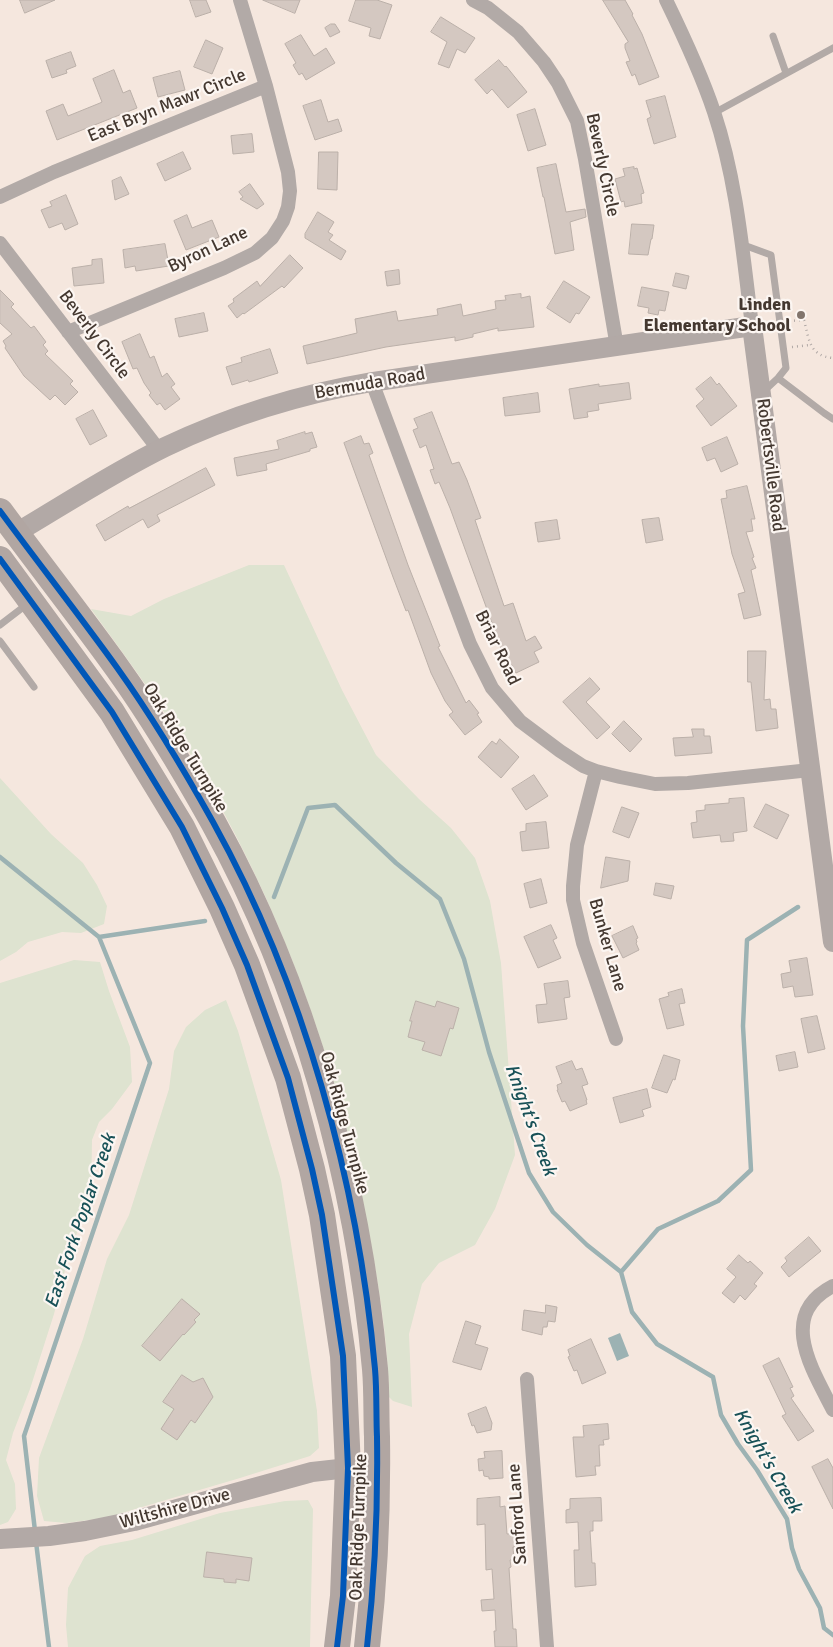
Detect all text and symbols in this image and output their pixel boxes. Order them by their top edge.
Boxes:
street label: East Bryn Mawr Circle [85,64,249,148]
street label: Beverly Circle [580,111,624,219]
street label: Byron Lane [165,222,251,278]
street label: Beverly Circle [54,286,134,384]
place label: Linden Elementary School [644,294,791,336]
marker: Linden Elementary School [795,309,807,321]
street label: Bermuda Road [313,364,427,404]
street label: Robertsville Road [751,397,789,533]
street label: Briar Road [470,607,524,689]
street label: Oak Ridge Turnpike [138,679,232,817]
street label: Bunker Lane [583,896,631,994]
street label: Oak Ridge Turnpike [315,1049,373,1197]
water label: Knight's Creek [499,1061,561,1179]
water label: East Fork Poplar Creek [40,1131,122,1311]
water label: Knight's Creek [728,1405,806,1517]
street label: Oak Ridge Turnpike [346,1453,372,1601]
street label: Sanford Lane [504,1463,532,1565]
street label: Wiltshire Drive [117,1484,233,1534]

